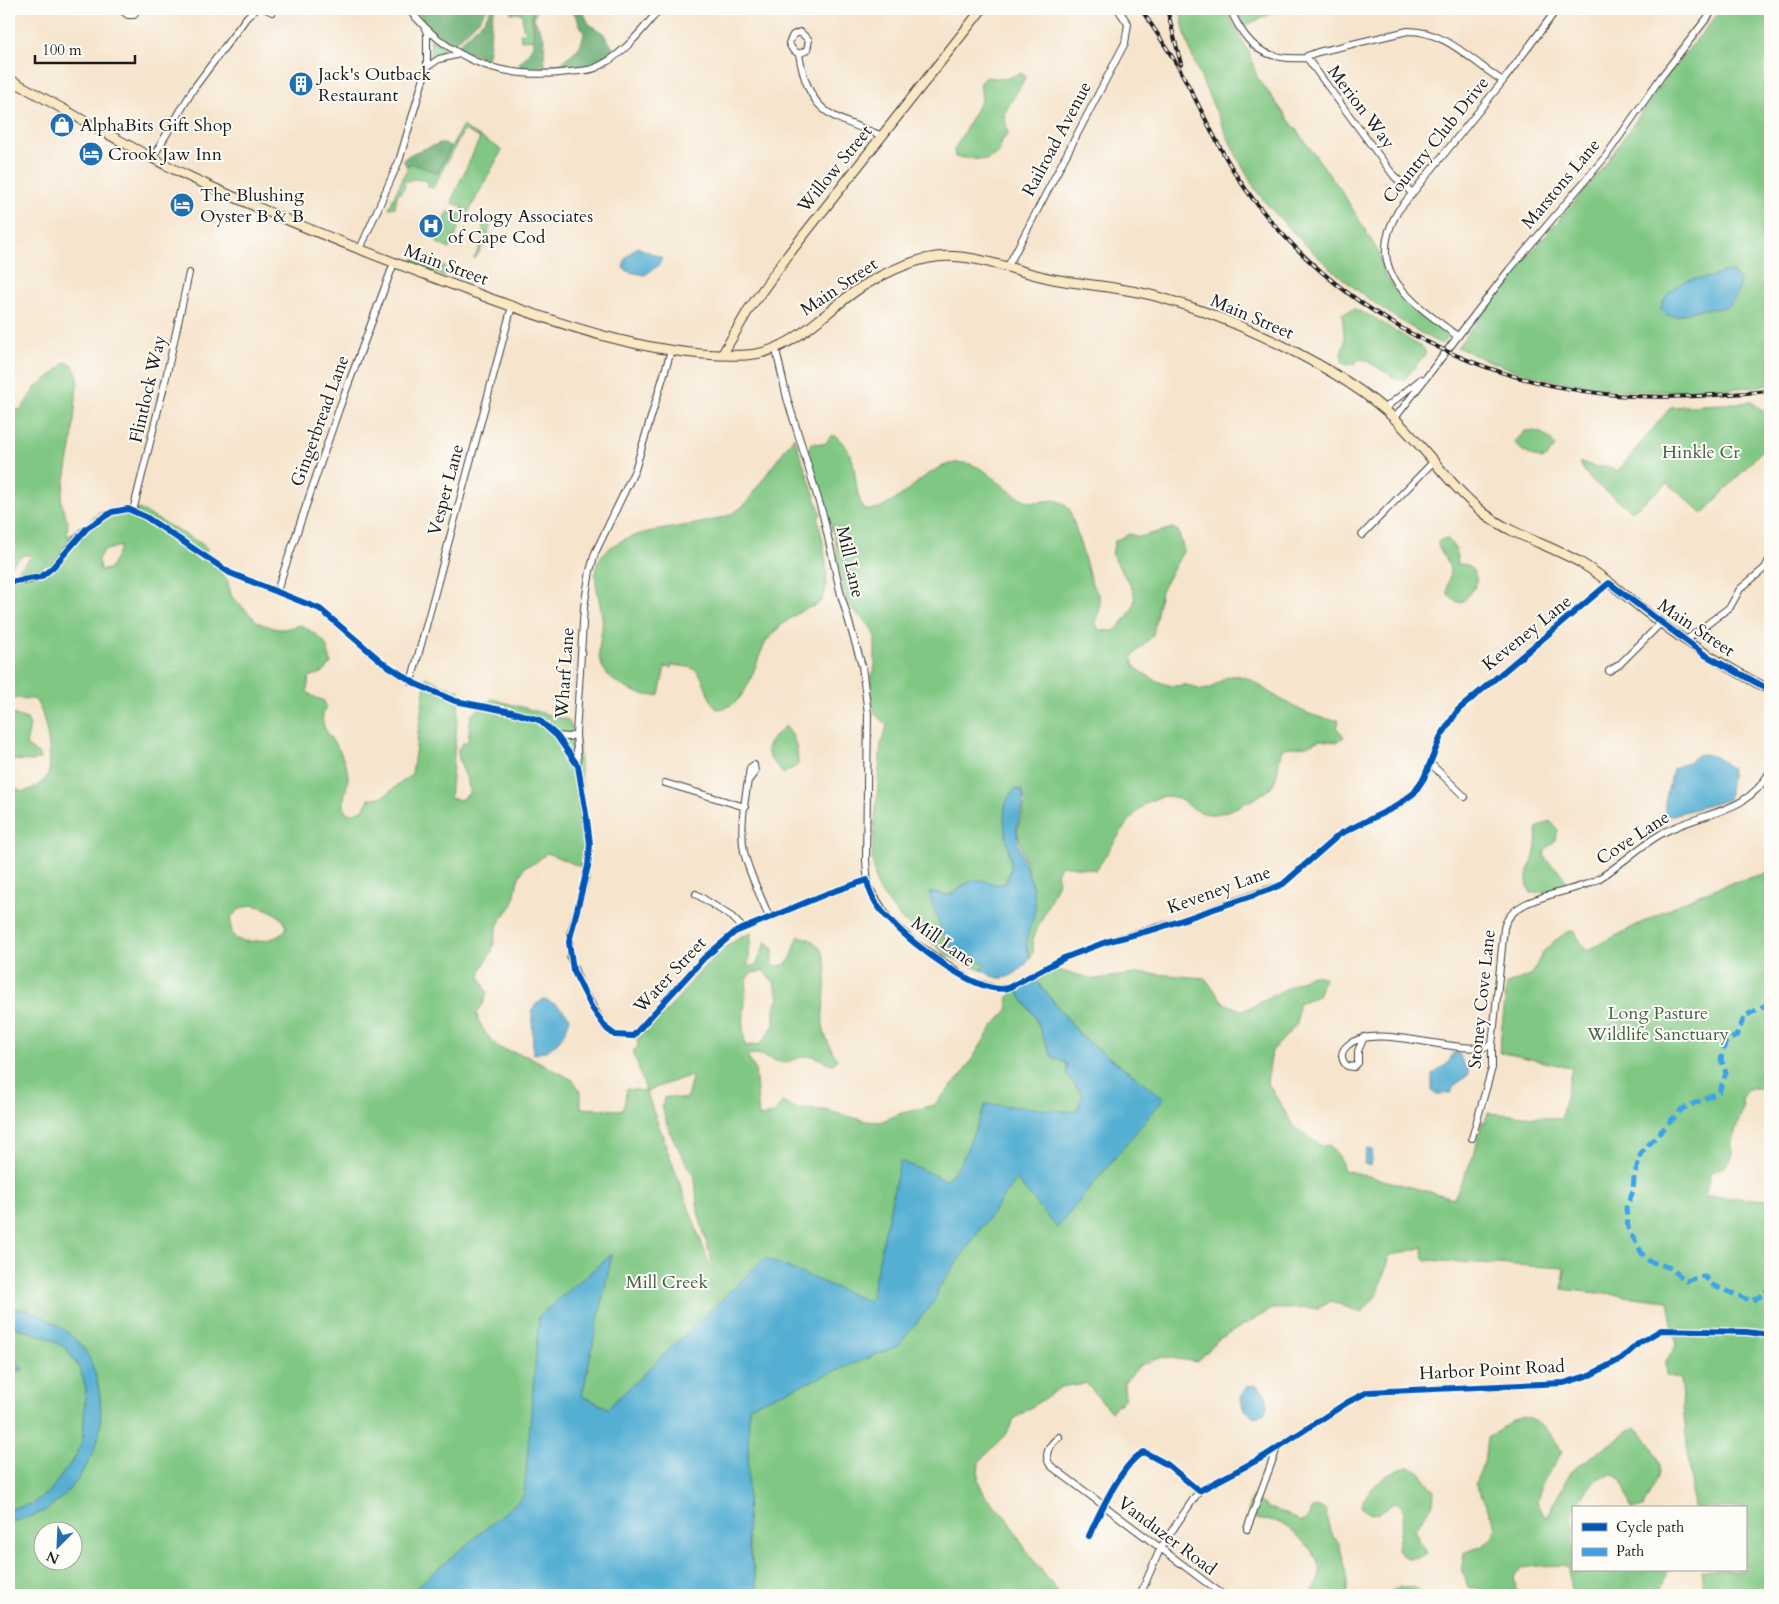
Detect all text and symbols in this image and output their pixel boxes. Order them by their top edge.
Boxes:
scale bar [35,32,135,64]
text: 100 m [42,40,82,60]
street label: Merion Way [1321,60,1401,154]
place label: Jack's Outback Restaurant [315,62,431,108]
building icon: Jack's Outback Restaurant [288,71,314,97]
street label: Country Club Drive [1377,71,1495,209]
street label: Railroad Avenue [1016,77,1098,201]
shop icon: AlphaBits Gift Shop [49,112,75,138]
place label: AlphaBits Gift Shop [80,113,232,138]
street label: Willow Street [791,120,878,219]
street label: Marstons Lane [1516,133,1606,235]
hotel icon: Crook Jaw Inn [78,141,104,167]
place label: Crook Jaw Inn [108,142,223,167]
place label: The Blushing Oyster B & B [200,183,305,229]
hotel icon: The Blushing Oyster B & B [169,192,195,218]
place label: Urology Associates of Cape Cod [448,204,593,250]
hospital icon: Urology Associates of Cape Cod [418,213,444,239]
street label: Main Street [400,238,492,292]
street label: Main Street [795,252,883,322]
street label: Main Street [1207,288,1298,346]
street label: Flintlock Way [123,332,173,445]
street label: Gingerbread Lane [285,352,355,490]
park label: Hinkle Cr [1662,440,1740,465]
street label: Vesper Lane [422,442,470,538]
street label: Mill Lane [830,524,870,600]
street label: Keveney Lane [1477,589,1577,677]
street label: Main Street [1652,593,1740,663]
street label: Wharf Lane [549,626,581,721]
street label: Cove Lane [1592,805,1674,871]
street label: Keveney Lane [1164,860,1274,920]
street label: Mill Lane [906,911,980,973]
street label: Stoney Cove Lane [1462,928,1502,1070]
street label: Water Street [627,931,712,1019]
park label: Long Pasture Wildlife Sanctuary [1586,1001,1729,1047]
park label: Mill Creek [626,1270,709,1295]
street label: Harbor Point Road [1418,1354,1566,1386]
street label: Vanduzer Road [1112,1491,1222,1582]
legend [1572,1506,1746,1572]
text: Cycle path [1616,1517,1685,1537]
north arrow [32,1522,82,1572]
text: Path [1616,1541,1645,1561]
text: N [43,1546,62,1569]

